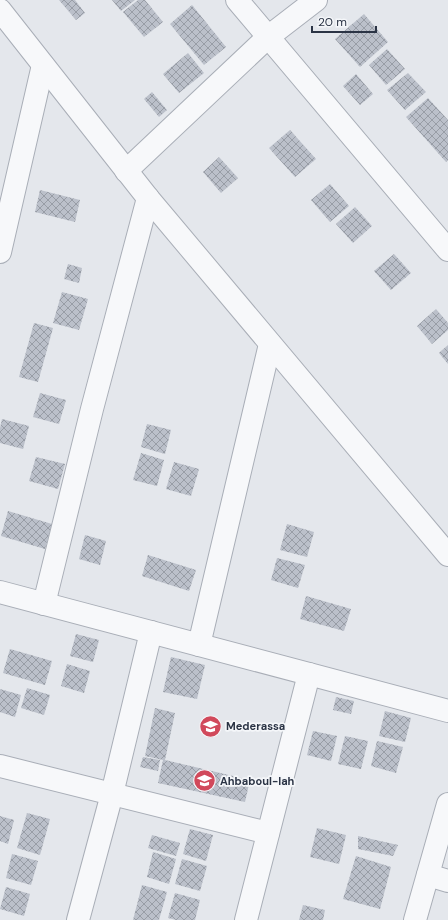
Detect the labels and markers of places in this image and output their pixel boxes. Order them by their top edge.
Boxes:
school or university icon: Mederassa [197,713,223,739]
place label: Mederassa [226,719,285,733]
school or university icon: Ahbaboul-lah [192,768,218,794]
place label: Ahbaboul-lah [220,774,295,788]

